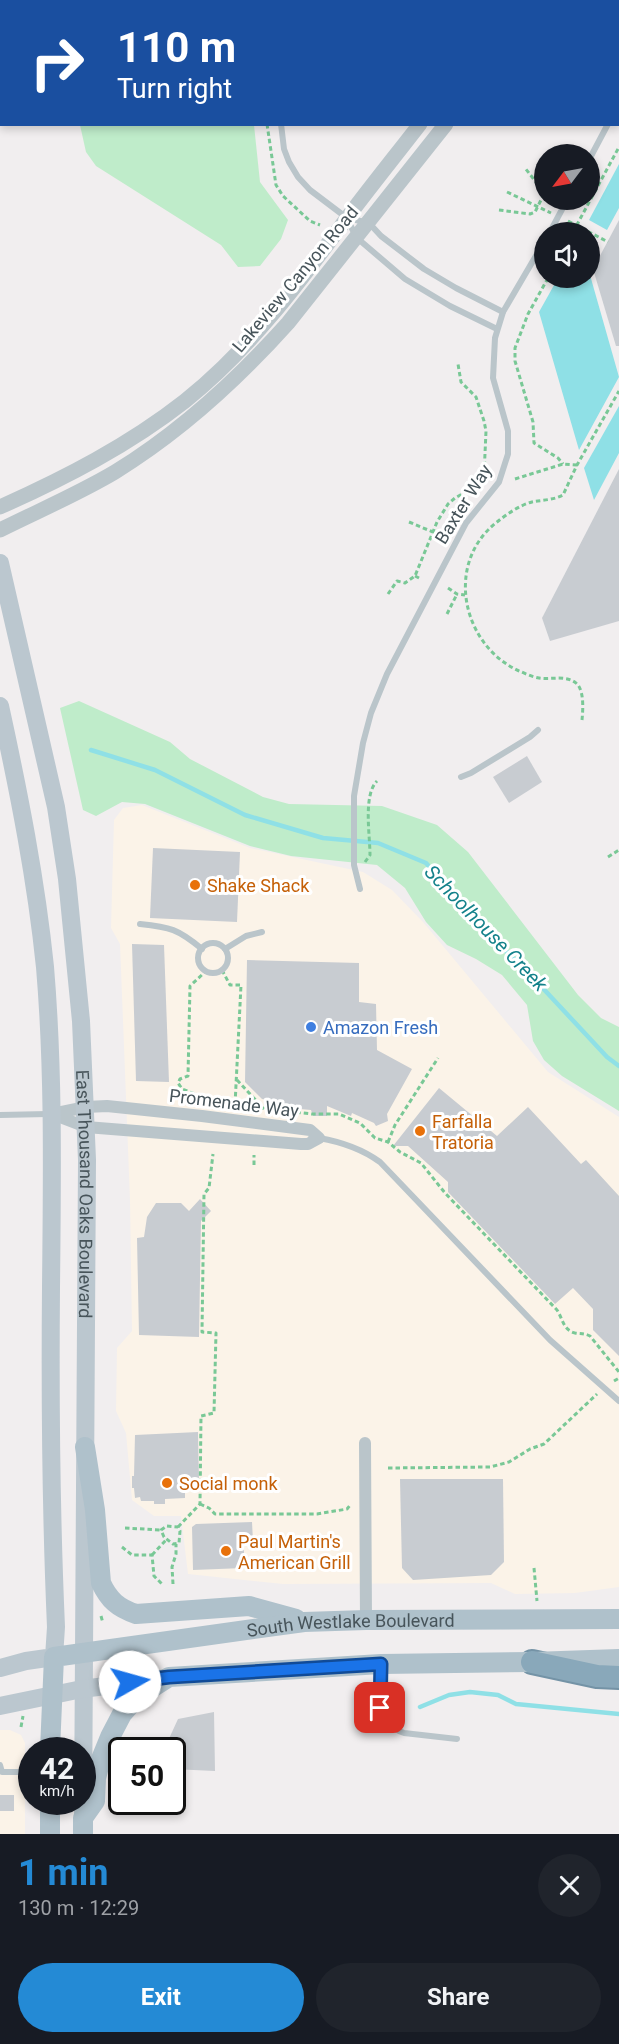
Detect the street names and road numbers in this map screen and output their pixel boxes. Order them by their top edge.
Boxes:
street label: Lakeview Canyon Road [228,202,362,356]
street label: Baxter Way [430,460,496,548]
street label: East Thousand Oaks Boulevard [73,1069,98,1318]
street label: Promenade Way [168,1085,301,1121]
street label: South Westlake Boulevard [245,1609,455,1640]

